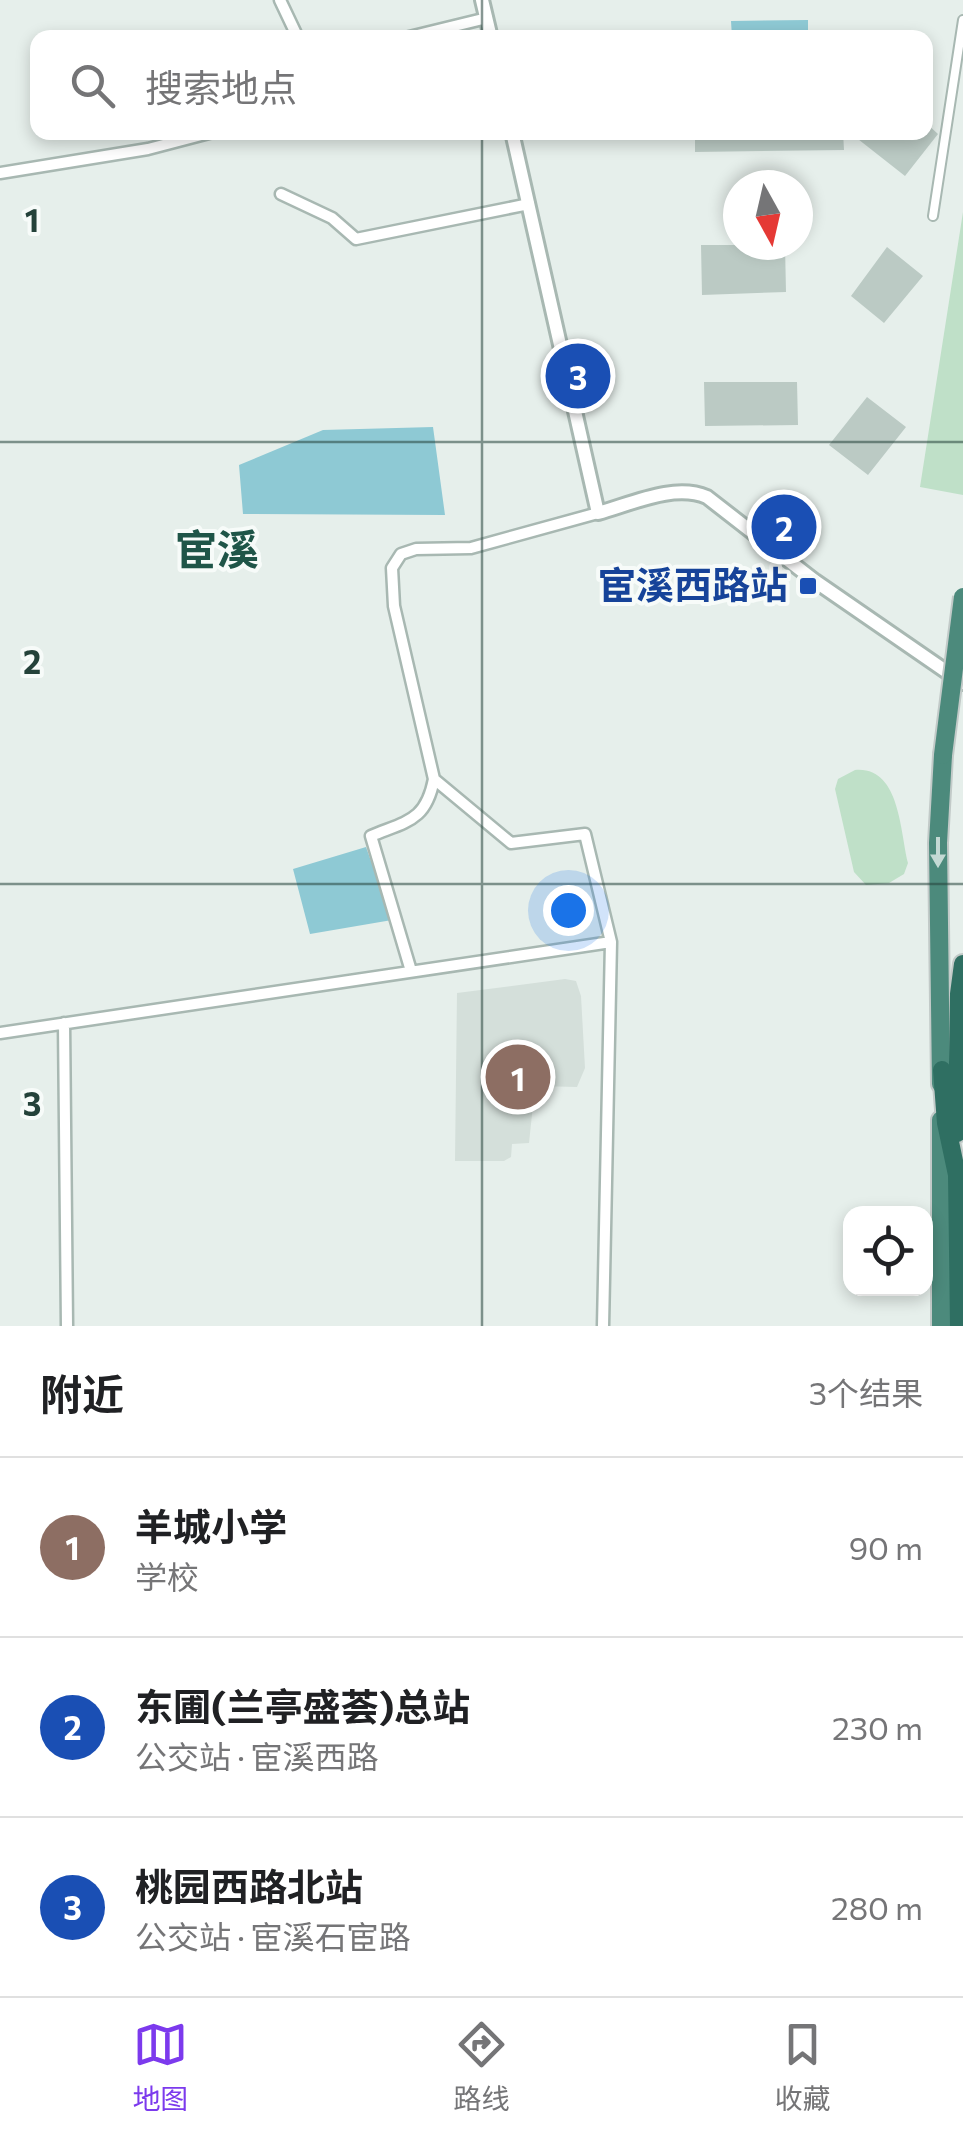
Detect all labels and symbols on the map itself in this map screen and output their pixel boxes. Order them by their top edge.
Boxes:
north arrow [723,170,813,260]
text: 1 [25,199,39,239]
pin: 3 [546,338,610,414]
pin: 2 [752,490,816,564]
district label: 宦溪 [175,522,259,574]
place label: 宦溪西路站 [598,560,788,607]
marker: 宦溪西路站 [797,575,819,597]
text: 2 [23,641,41,681]
one-way arrow [931,837,947,869]
your location [543,885,594,936]
pin: 1 [486,1040,550,1114]
text: 3 [23,1083,41,1123]

